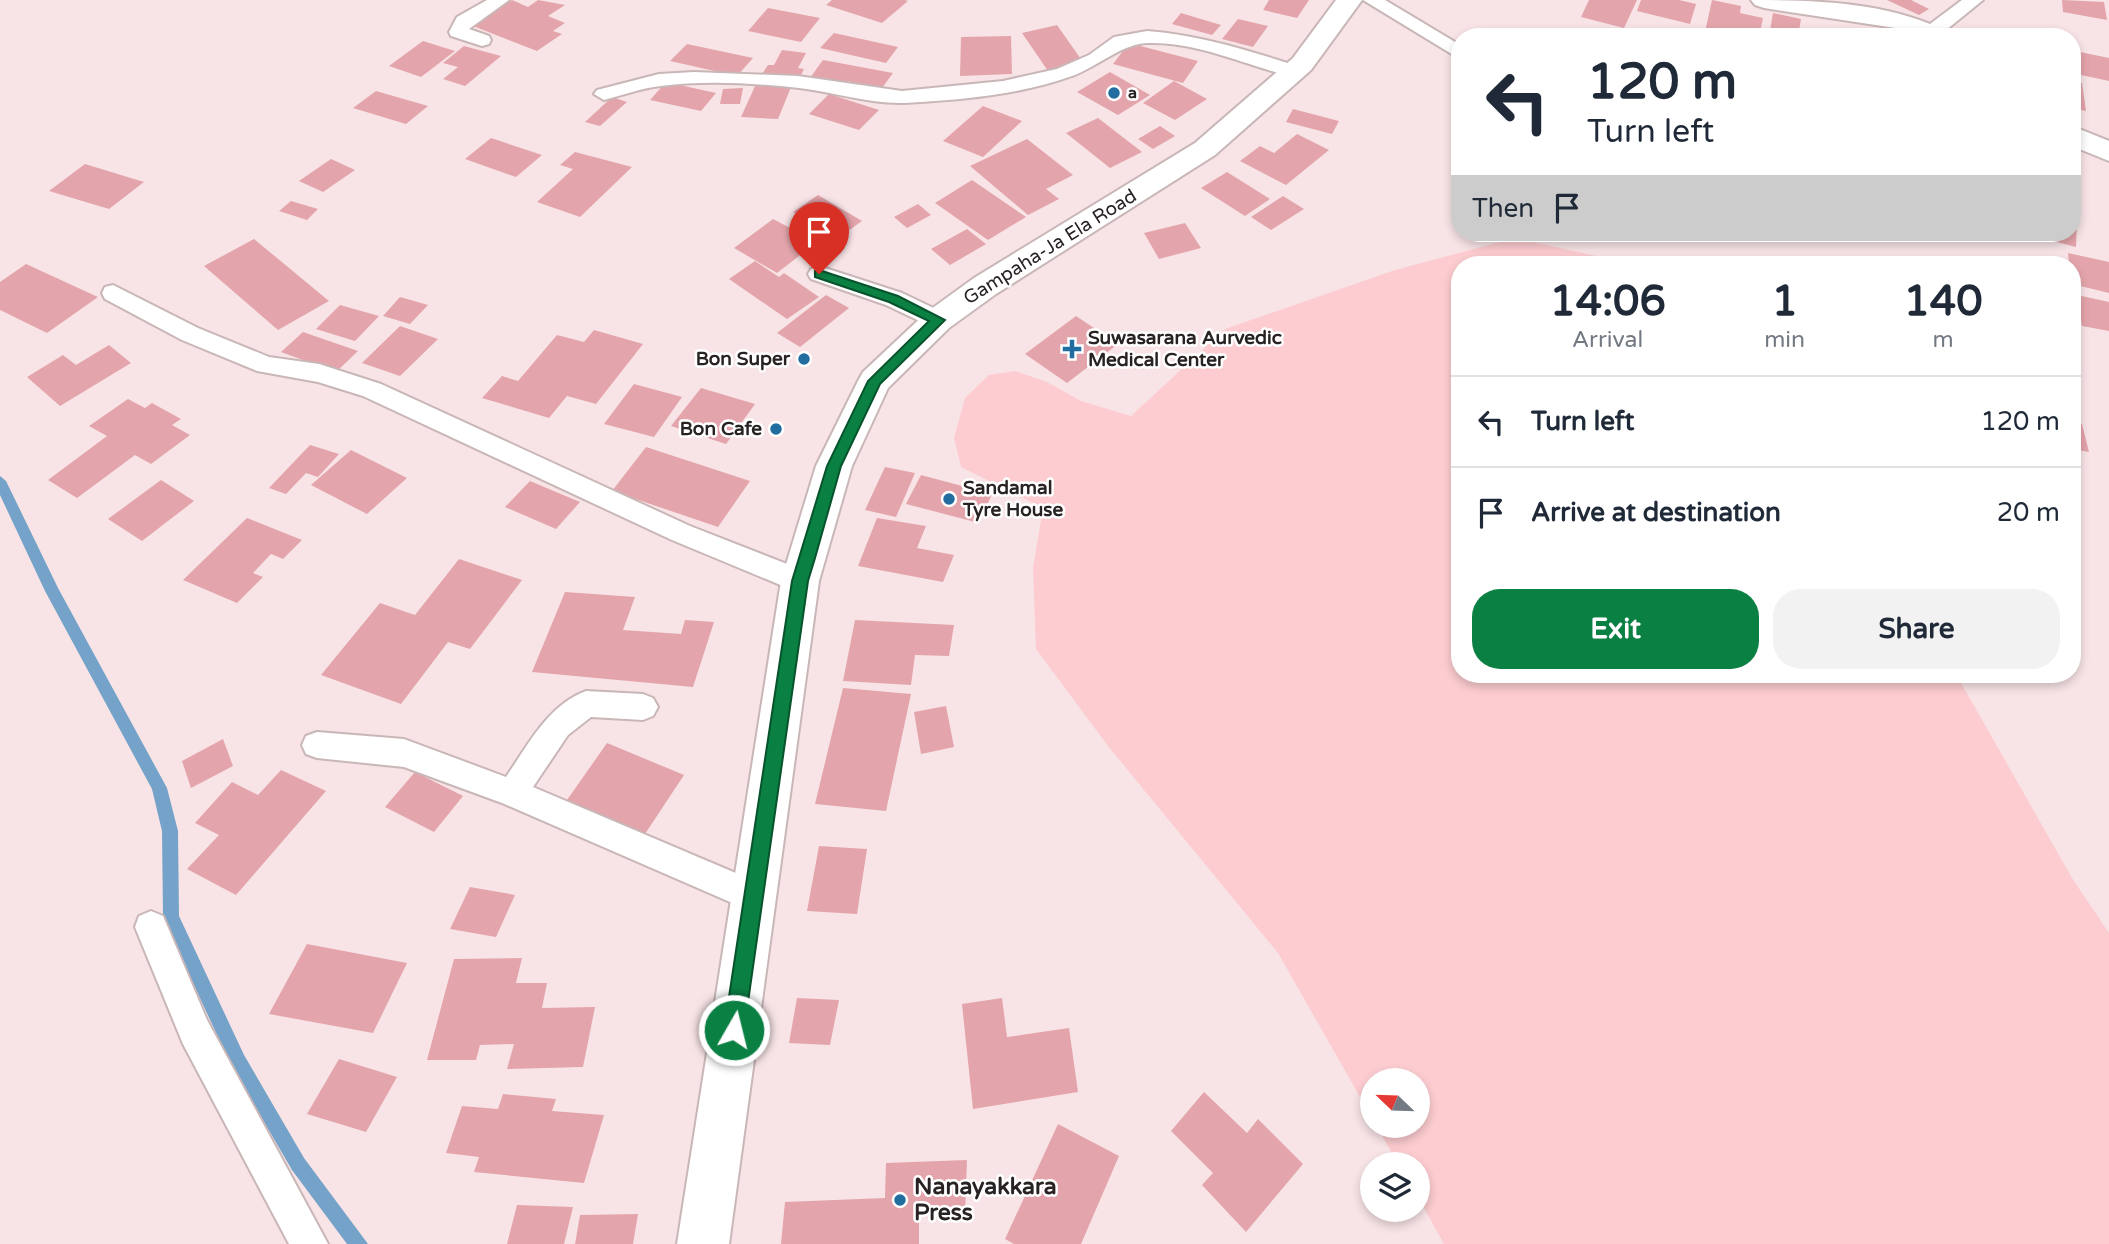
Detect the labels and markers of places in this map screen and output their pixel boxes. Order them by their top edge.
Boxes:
place label: a [1128,83,1137,103]
marker: a [1106,85,1122,101]
pin [789,202,849,274]
place label: Suwasarana Aurvedic Medical Center [1088,327,1282,371]
marker: Suwasarana Aurvedic Medical Center [1062,339,1082,359]
place label: Bon Super [696,348,791,371]
marker: Bon Super [796,351,812,367]
place label: Bon Cafe [680,418,762,440]
marker: Bon Cafe [768,421,784,437]
place label: Sandamal Tyre House [962,477,1063,522]
marker: Sandamal Tyre House [941,491,957,507]
place label: Nanayakkara Press [914,1173,1057,1227]
marker: Nanayakkara Press [892,1192,908,1208]

